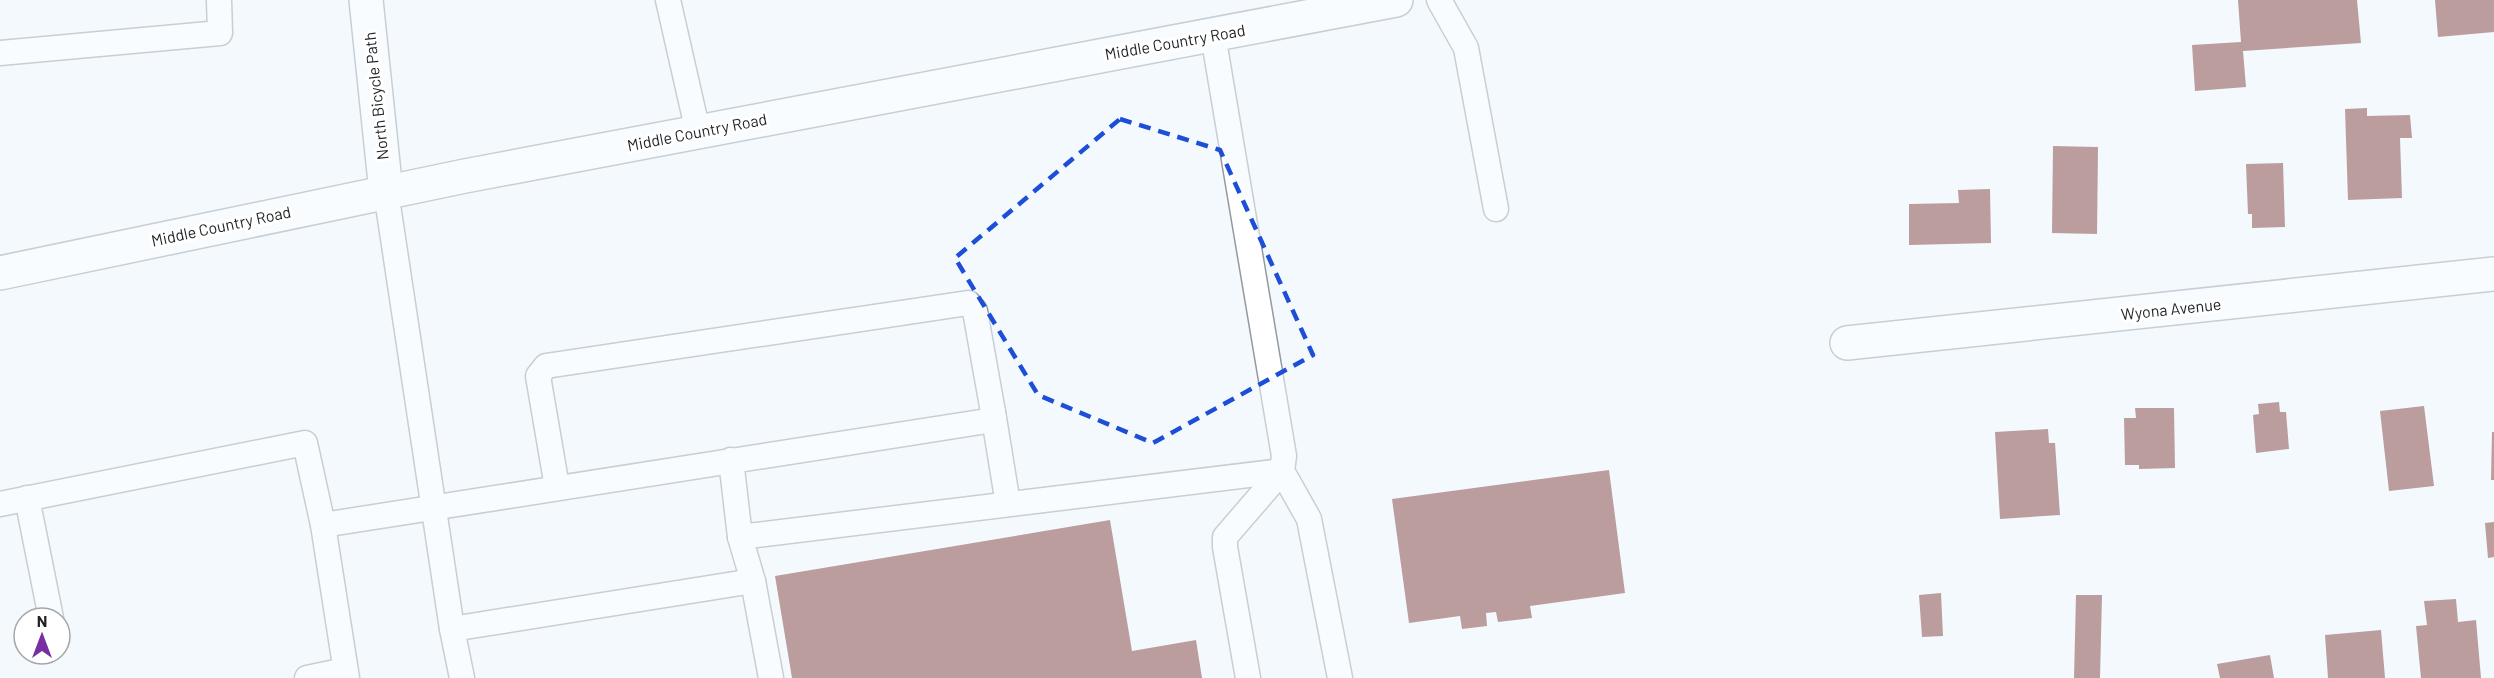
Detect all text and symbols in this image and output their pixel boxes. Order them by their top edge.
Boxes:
street label: Middle Country Road [1103,20,1247,63]
street label: North Bicycle Path [359,31,392,161]
street label: Middle Country Road [625,109,768,154]
street label: Middle Country Road [149,201,292,250]
street label: Wyona Avenue [2120,294,2222,323]
north arrow [12,606,72,666]
text: N [37,611,47,630]

